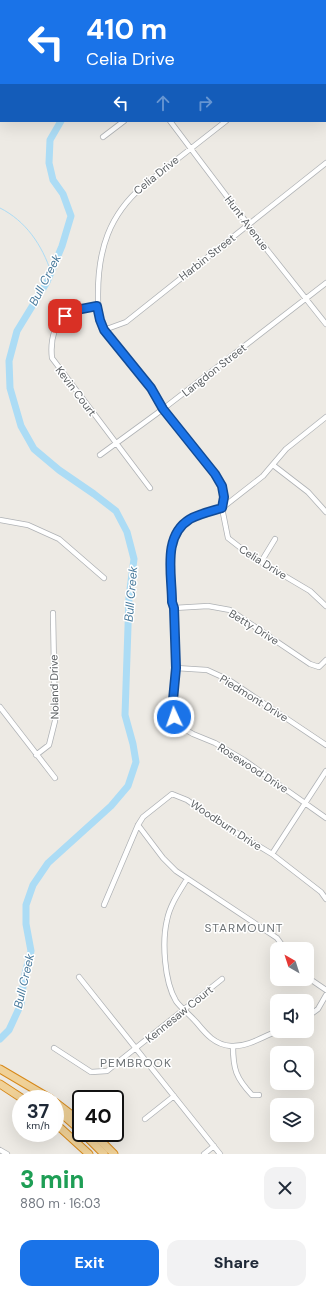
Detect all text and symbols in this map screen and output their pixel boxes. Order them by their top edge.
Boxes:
text: 410 m [86,11,167,48]
icon: left [20,16,72,68]
text: Celia Drive [86,47,175,71]
icon: left [110,92,132,114]
icon: ahead [152,92,174,114]
icon: right [194,92,216,114]
street label: Celia Drive [131,153,181,197]
street label: Hunt Avenue [222,193,272,253]
street label: Harbin Street [176,231,238,283]
water label: Bull Creek [25,251,65,308]
pin [48,299,82,333]
icon: arrive [54,305,76,327]
street label: Langdon Street [179,341,249,399]
street label: Kevin Court [53,363,99,419]
street label: Celia Drive [236,542,290,582]
water label: Bull Creek [121,565,141,622]
street label: Betty Drive [226,606,282,648]
street label: Noland Drive [46,655,62,719]
street label: Piedmont Drive [217,671,291,725]
position arrow [153,696,195,738]
street label: Rosewood Drive [215,740,291,796]
street label: Woodburn Drive [188,797,264,853]
district label: STARMOUNT [205,920,283,936]
north arrow [270,942,314,986]
map controls [270,942,314,1142]
water label: Bull Creek [10,951,38,1010]
street label: Kennesaw Court [142,982,216,1046]
button: sound [270,994,314,1038]
button: search [270,1046,314,1090]
district label: PEMBROOK [100,1055,172,1071]
speed limit sign: 40 [72,1090,124,1142]
text: 37 [27,1098,49,1124]
button: layers [270,1098,314,1142]
text: km/h [26,1119,50,1132]
text: 3 min [20,1164,84,1195]
button: close [264,1167,306,1209]
text: 880 m · 16:03 [20,1195,101,1212]
button: Exit [20,1240,159,1286]
button: Share [167,1240,306,1286]

